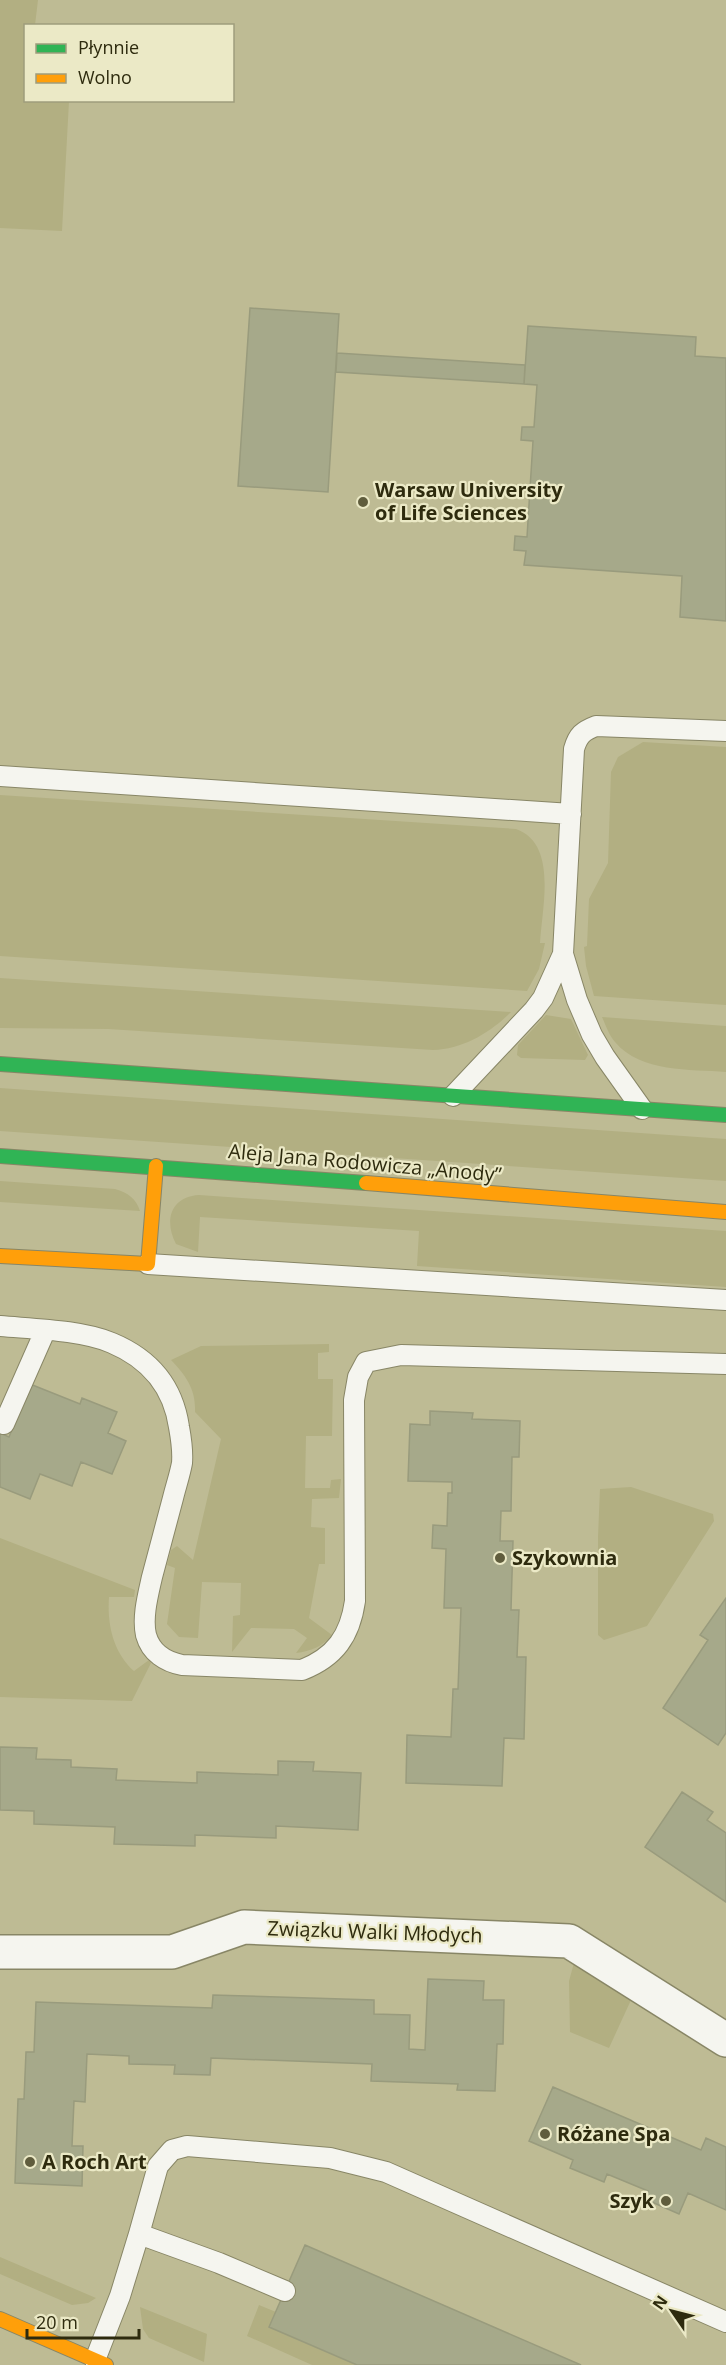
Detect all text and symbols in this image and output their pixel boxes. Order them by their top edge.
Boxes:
legend [24,24,234,102]
text: Płynnie [78,35,139,59]
text: Wolno [78,65,132,89]
place label: Warsaw University of Life Sciences [375,476,563,526]
marker: Warsaw University of Life Sciences [356,495,370,509]
street label: Aleja Jana Rodowicza „Anody” [227,1137,503,1188]
place label: Szykownia [512,1544,617,1571]
marker: Szykownia [493,1551,507,1565]
street label: Związku Walki Młodych [267,1914,483,1949]
place label: Różane Spa [557,2120,670,2147]
marker: Różane Spa [538,2127,552,2141]
place label: A Roch Art [42,2148,147,2175]
marker: A Roch Art [23,2155,37,2169]
place label: Szyk [609,2187,655,2214]
marker: Szyk [659,2194,673,2208]
north arrow [642,2281,702,2341]
text: N [647,2291,672,2314]
scale bar [27,2302,140,2340]
text: 20 m [36,2310,78,2334]

